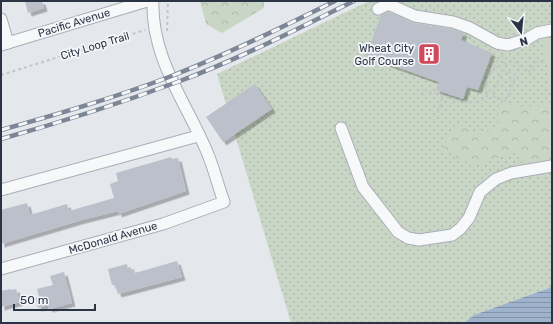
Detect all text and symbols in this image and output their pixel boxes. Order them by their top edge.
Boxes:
street label: Pacific Avenue [36,6,112,40]
north arrow [501,12,541,52]
street label: City Loop Trail [59,29,131,63]
text: N [518,34,529,48]
building icon: Wheat City Golf Course [416,41,442,67]
place label: Wheat City Golf Course [355,42,414,68]
street label: McDonald Avenue [67,219,159,257]
scale bar [14,286,95,312]
text: 50 m [20,293,48,307]

